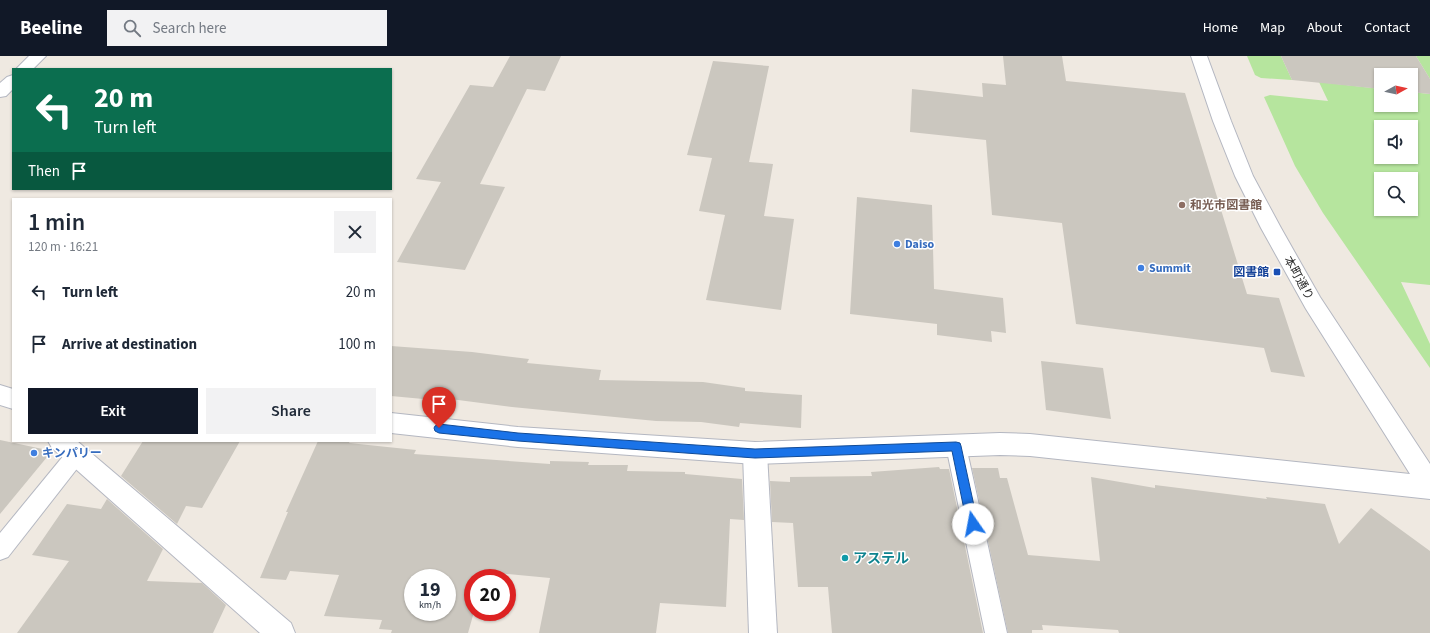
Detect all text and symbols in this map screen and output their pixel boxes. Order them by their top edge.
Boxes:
search box [107,10,387,46]
text: Beeline [20,15,83,42]
icon: search [121,17,143,39]
text: Search here [153,18,227,39]
text: Home [1203,18,1238,38]
text: Map [1260,18,1285,38]
text: About [1307,18,1342,38]
text: Contact [1364,18,1410,38]
north arrow [1374,68,1418,112]
map controls [1374,68,1418,216]
text: 20 m [94,78,153,118]
icon: left [28,84,80,136]
text: Turn left [94,115,156,140]
button: sound [1374,120,1418,164]
icon: arrive [68,160,90,182]
text: Then [28,161,60,182]
button: search [1374,172,1418,216]
place label: 和光市図書館 [1190,197,1262,214]
marker: 和光市図書館 [1177,200,1187,210]
text: 1 min [28,205,85,240]
button: close [334,211,376,253]
place label: Daiso [905,236,935,253]
text: 120 m · 16:21 [28,238,98,256]
marker: Daiso [892,239,902,249]
street label: 本町通り [1279,253,1318,303]
place label: Summit [1149,260,1191,277]
marker: Summit [1136,263,1146,273]
place label: 図書館 [1233,264,1269,281]
marker: 図書館 [1272,267,1282,277]
icon: left [28,281,50,303]
text: Turn left [62,282,118,303]
text: 20 m [346,282,376,303]
icon: arrive [28,333,50,355]
text: Arrive at destination [62,334,197,355]
text: 100 m [338,334,376,355]
pin [422,387,456,428]
button: Exit [28,388,198,434]
button: Share [206,388,376,434]
icon: arrive [428,393,450,415]
place label: キンパリー [42,445,102,462]
marker: キンパリー [29,448,39,458]
position arrow [952,503,994,545]
place label: アステル [853,549,909,569]
marker: アステル [840,553,850,563]
speed limit sign: 20 [464,569,516,621]
text: 19 [419,576,441,604]
text: km/h [419,598,441,612]

